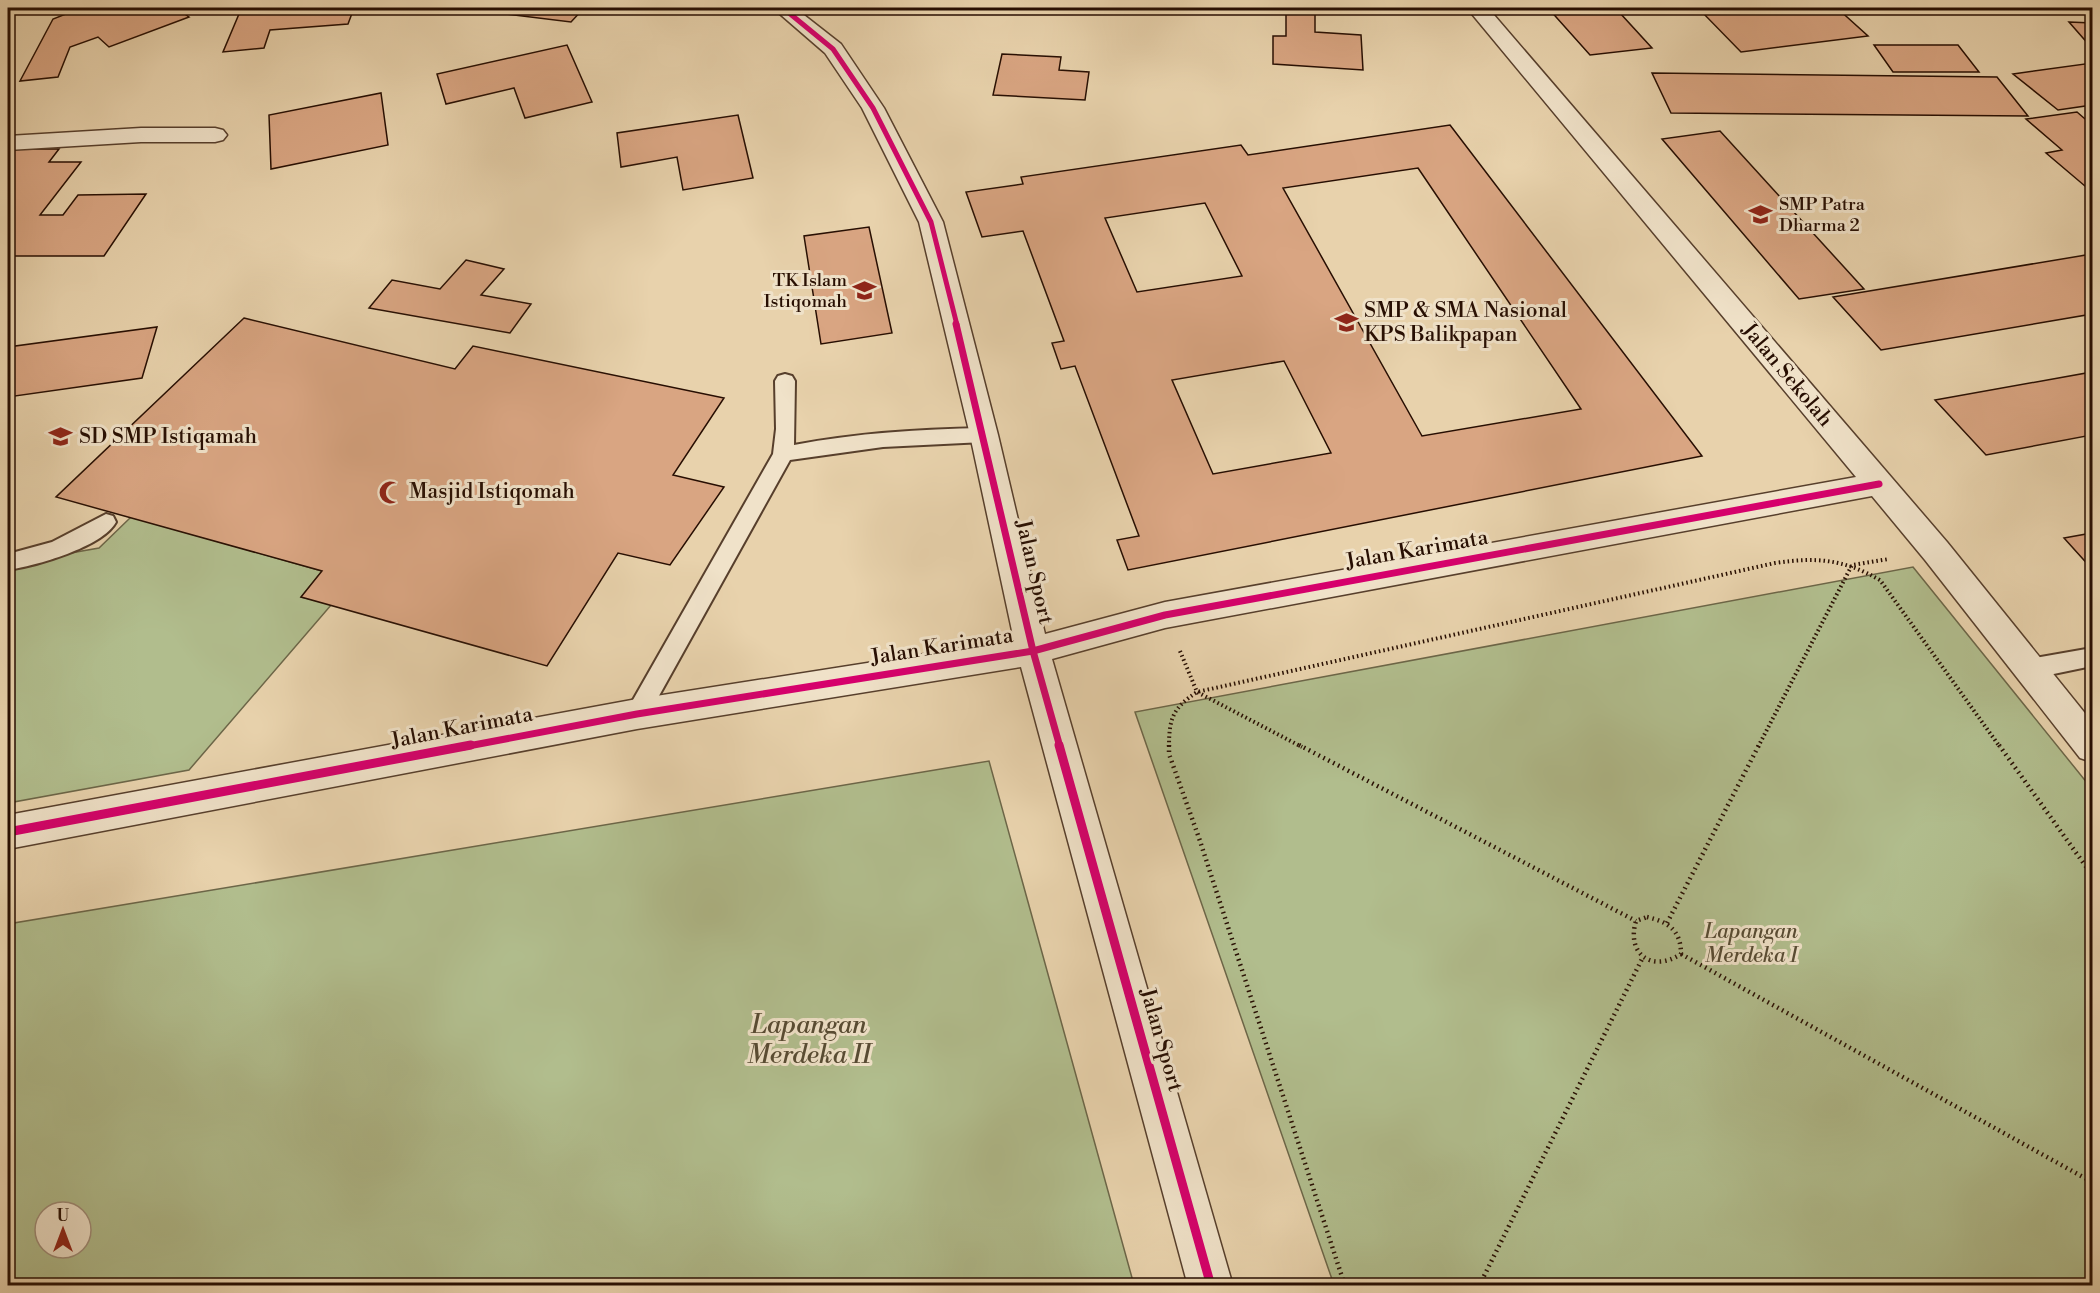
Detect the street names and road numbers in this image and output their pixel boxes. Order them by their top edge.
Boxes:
street label: Jalan Sekolah [1735,317,1838,433]
street label: Jalan Sport [1009,516,1059,627]
street label: Jalan Karimata [1343,525,1490,575]
street label: Jalan Karimata [868,623,1015,671]
street label: Jalan Karimata [388,701,535,755]
street label: Jalan Sport [1134,984,1188,1095]

